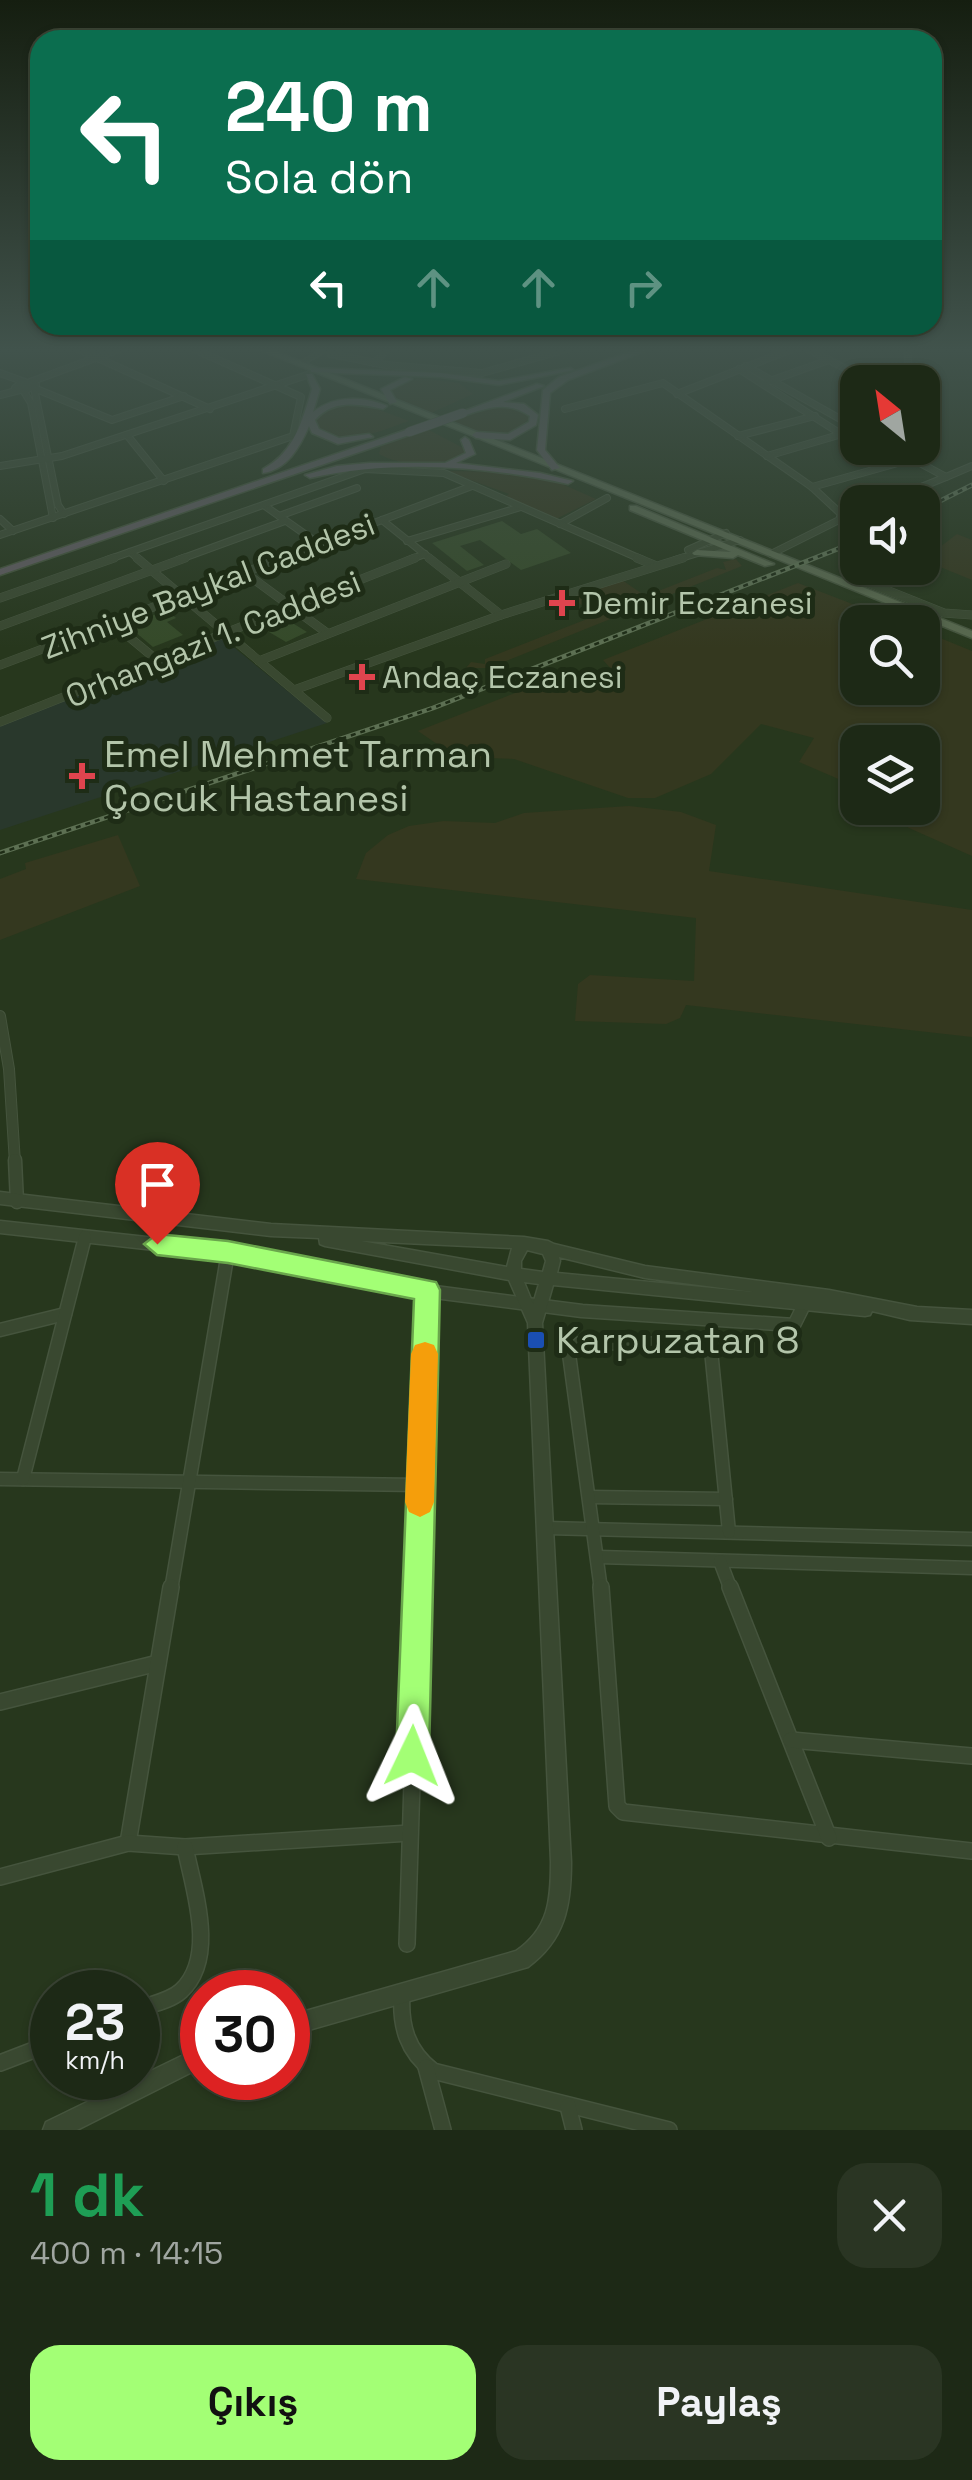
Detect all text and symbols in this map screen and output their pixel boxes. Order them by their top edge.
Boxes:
text: 240 m [225,62,433,151]
icon: left [60,70,190,200]
text: Sola dön [225,149,413,206]
icon: left [301,260,356,315]
icon: ahead [406,260,461,315]
icon: ahead [511,260,566,315]
icon: right [616,260,671,315]
north arrow [840,365,940,465]
map controls [840,365,940,825]
button: sound [840,485,940,585]
street label: Zihniye Baykal Caddesi [36,504,380,668]
street label: Orhangazi 1. Caddesi [60,561,366,717]
place label: Demir Eczanesi [582,583,813,623]
marker: Demir Eczanesi [551,592,573,614]
button: search [840,605,940,705]
place label: Andaç Eczanesi [382,657,623,697]
marker: Andaç Eczanesi [351,666,373,688]
button: layers [840,725,940,825]
place label: Emel Mehmet Tarman Çocuk Hastanesi [104,730,492,822]
marker: Emel Mehmet Tarman Çocuk Hastanesi [69,763,95,789]
pin [115,1142,200,1245]
icon: arrive [130,1157,185,1212]
place label: Karpuzatan 8 [556,1316,799,1364]
marker: Karpuzatan 8 [525,1329,547,1351]
position arrow [360,1704,464,1808]
speed limit sign: 30 [180,1970,310,2100]
text: 23 [65,1991,125,2055]
text: km/h [65,2044,125,2076]
text: 1 dk [30,2157,144,2234]
button: close [837,2163,942,2268]
text: 400 m · 14:15 [30,2233,223,2273]
button: Çıkış [30,2345,476,2460]
button: Paylaş [496,2345,942,2460]

